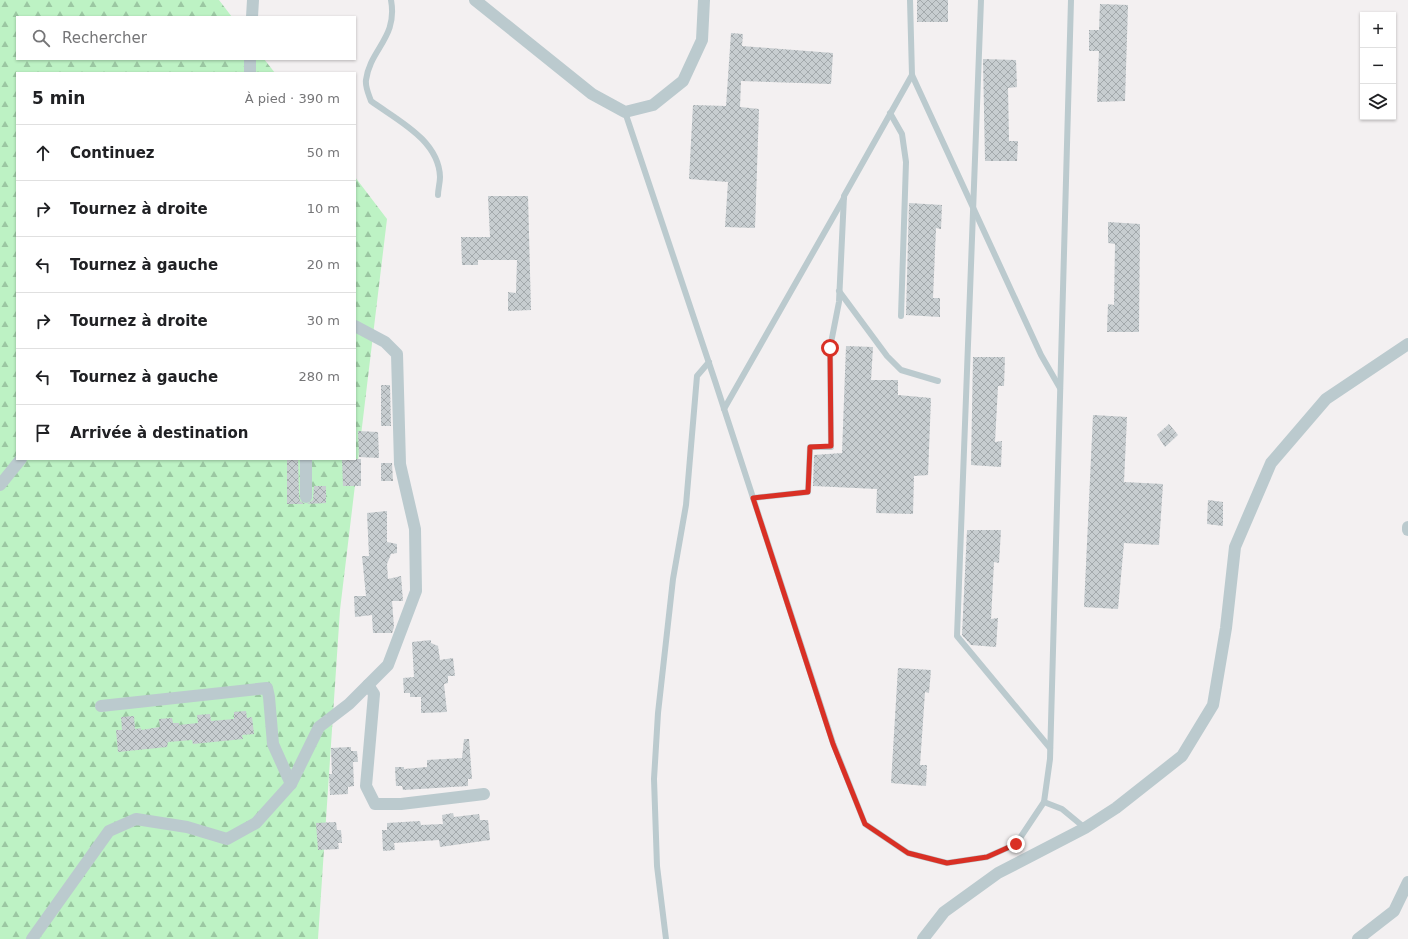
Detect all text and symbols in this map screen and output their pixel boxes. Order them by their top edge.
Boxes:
map controls [1360,12,1396,120]
button: + [1360,12,1396,48]
search box [16,16,356,60]
icon: search [30,27,52,49]
text: Rechercher [62,29,147,47]
button: − [1360,48,1396,84]
button: layers [1360,84,1396,120]
text: 5 min [32,88,85,108]
text: À pied · 390 m [245,91,340,106]
icon: ahead [32,142,54,164]
text: Continuez [70,144,155,162]
text: 50 m [307,145,340,160]
icon: right [32,198,54,220]
text: Tournez à droite [70,200,208,218]
text: 10 m [307,201,340,216]
icon: left [32,254,54,276]
text: Tournez à gauche [70,256,218,274]
text: 20 m [307,257,340,272]
icon: right [32,310,54,332]
text: Tournez à droite [70,312,208,330]
text: 30 m [307,313,340,328]
route start [821,339,839,357]
icon: left [32,366,54,388]
text: Tournez à gauche [70,368,218,386]
text: 280 m [298,369,340,384]
icon: arrive [32,422,54,444]
text: Arrivée à destination [70,424,248,442]
route end [1007,835,1025,853]

